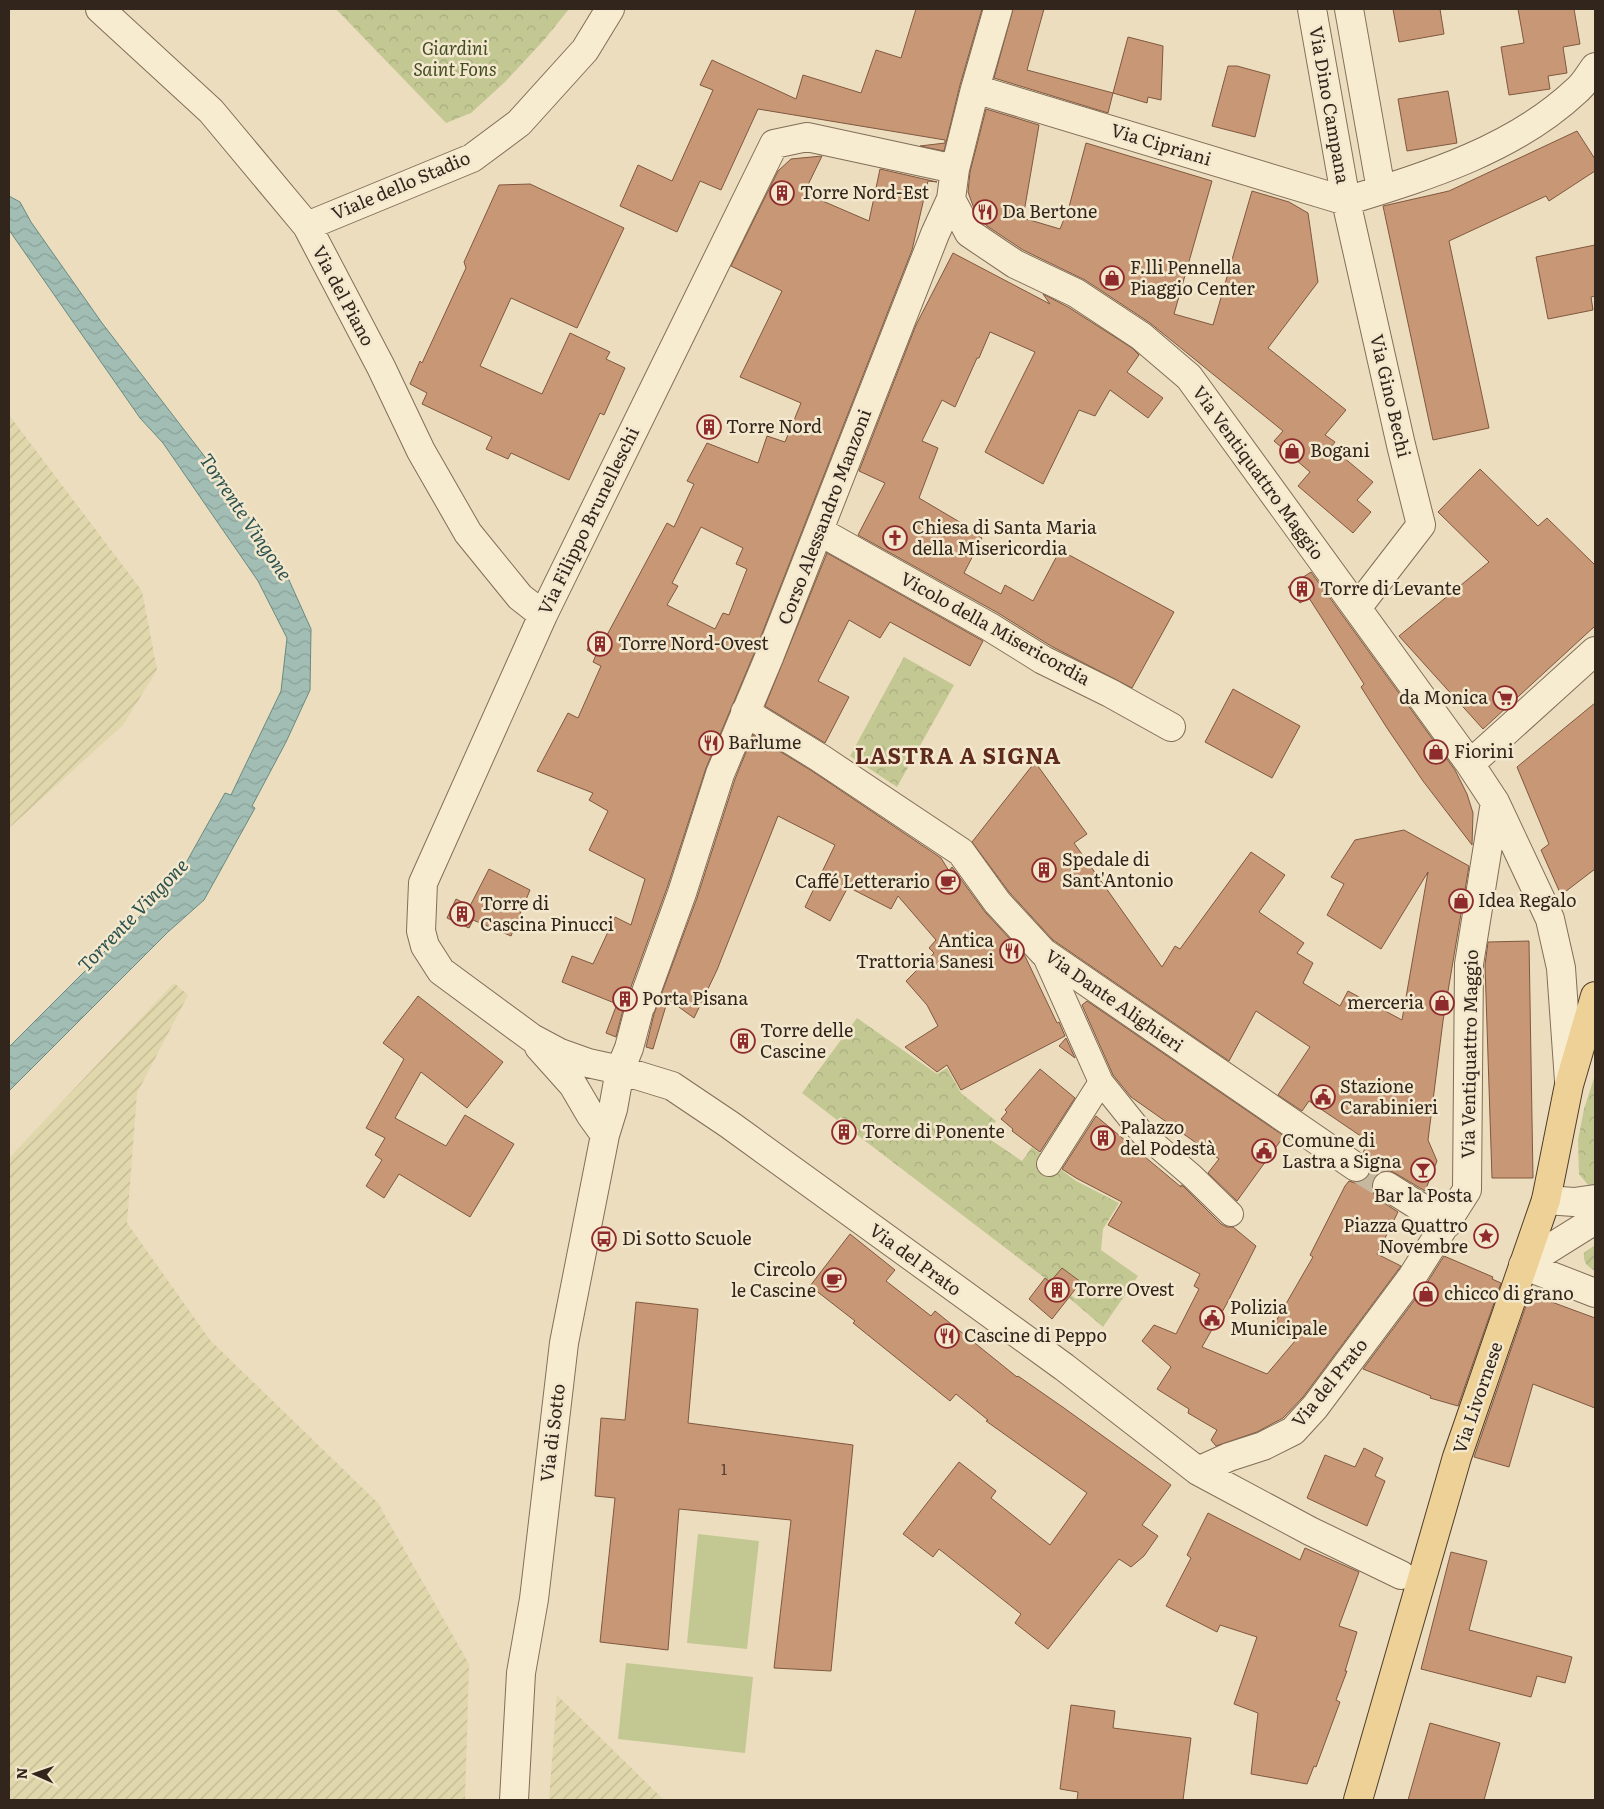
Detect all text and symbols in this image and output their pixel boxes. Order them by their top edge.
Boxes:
street label: Via Dino Campana [1303,24,1358,186]
park label: Giardini Saint Fons [413,34,497,82]
street label: Via Cipriani [1108,115,1215,172]
street label: Viale dello Stadio [327,143,474,226]
place label: Torre Nord-Est [800,178,930,205]
building icon: Torre Nord-Est [769,180,795,206]
place label: Da Bertone [1002,197,1097,224]
restaurant icon: Da Bertone [972,199,998,225]
street label: Via del Piano [306,240,382,350]
place label: F.lli Pennella Piaggio Center [1130,253,1255,301]
shop icon: F.lli Pennella Piaggio Center [1099,265,1125,291]
street label: Via Gino Bechi [1364,331,1419,460]
street label: Via Ventiquattro Maggio [1187,379,1332,565]
street label: Corso Alessandro Manzoni [770,405,877,628]
place label: Torre Nord [726,412,822,439]
building icon: Torre Nord [696,414,722,440]
street label: Via Filippo Brunelleschi [530,422,645,619]
place label: Bogani [1310,436,1370,463]
shop icon: Bogani [1279,438,1305,464]
water label: Torrente Vingone [194,447,300,586]
place label: Chiesa di Santa Maria della Misericordia [912,513,1097,561]
church icon: Chiesa di Santa Maria della Misericordia [882,525,908,551]
street label: Vicolo della Misericordia [896,564,1096,691]
place label: Torre di Levante [1320,574,1461,601]
building icon: Torre di Levante [1289,576,1315,602]
place label: Torre Nord-Ovest [618,629,769,656]
building icon: Torre Nord-Ovest [587,631,613,657]
place label: da Monica [1399,683,1488,710]
supermarket icon: da Monica [1492,685,1518,711]
place label: Barlume [728,728,801,755]
restaurant icon: Barlume [698,730,724,756]
place label: Fiorini [1454,737,1514,764]
district label: LASTRA A SIGNA [855,738,1061,771]
shop icon: Fiorini [1423,739,1449,765]
place label: Spedale di Sant'Antonio [1062,845,1174,893]
water label: Torrente Vingone [71,851,194,977]
building icon: Spedale di Sant'Antonio [1031,857,1057,883]
place label: Caffé Letterario [795,867,930,894]
cafe icon: Caffé Letterario [935,869,961,895]
place label: Idea Regalo [1478,886,1576,913]
shop icon: Idea Regalo [1448,888,1474,914]
place label: Torre di Cascina Pinucci [480,889,614,937]
building icon: Torre di Cascina Pinucci [449,901,475,927]
place label: Antica Trattoria Sanesi [856,926,994,974]
restaurant icon: Antica Trattoria Sanesi [999,938,1025,964]
street label: Via Dante Alighieri [1040,942,1190,1058]
street label: Via Ventiquattro Maggio [1453,949,1484,1159]
place label: Porta Pisana [642,984,749,1011]
building icon: Porta Pisana [612,986,638,1012]
place label: merceria [1347,988,1424,1015]
shop icon: merceria [1429,990,1455,1016]
place label: Torre delle Cascine [760,1016,853,1064]
building icon: Torre delle Cascine [730,1028,756,1054]
place label: Stazione Carabinieri [1340,1072,1438,1120]
public building icon: Stazione Carabinieri [1310,1084,1336,1110]
place label: Palazzo del Podestà [1120,1113,1216,1161]
place label: Torre di Ponente [862,1117,1005,1144]
building icon: Torre di Ponente [831,1119,857,1145]
building icon: Palazzo del Podestà [1090,1125,1116,1151]
place label: Comune di Lastra a Signa [1282,1126,1402,1174]
public building icon: Comune di Lastra a Signa [1251,1138,1277,1164]
bar icon: Bar la Posta [1410,1157,1436,1183]
place label: Bar la Posta [1374,1181,1473,1208]
place label: Piazza Quattro Novembre [1343,1211,1468,1259]
street label: Via del Prato [864,1216,968,1301]
place icon: Piazza Quattro Novembre [1473,1223,1499,1249]
place label: Di Sotto Scuole [622,1224,752,1251]
bus stop icon: Di Sotto Scuole [591,1226,617,1252]
place label: Circolo le Cascine [731,1255,816,1303]
cafe icon: Circolo le Cascine [821,1267,847,1293]
place label: Torre Ovest [1074,1275,1175,1302]
building icon: Torre Ovest [1044,1277,1070,1303]
place label: chicco di grano [1444,1279,1574,1306]
shop icon: chicco di grano [1413,1281,1439,1307]
place label: Polizia Municipale [1230,1293,1327,1341]
public building icon: Polizia Municipale [1199,1305,1225,1331]
place label: Cascine di Peppo [964,1321,1107,1348]
restaurant icon: Cascine di Peppo [934,1323,960,1349]
street label: Via del Prato [1284,1332,1373,1433]
street label: Via Livornese [1445,1338,1508,1457]
street label: Via di Sotto [532,1382,571,1484]
house number: 1 [721,1457,727,1480]
north arrow [10,1749,60,1799]
text: N [11,1767,31,1780]

